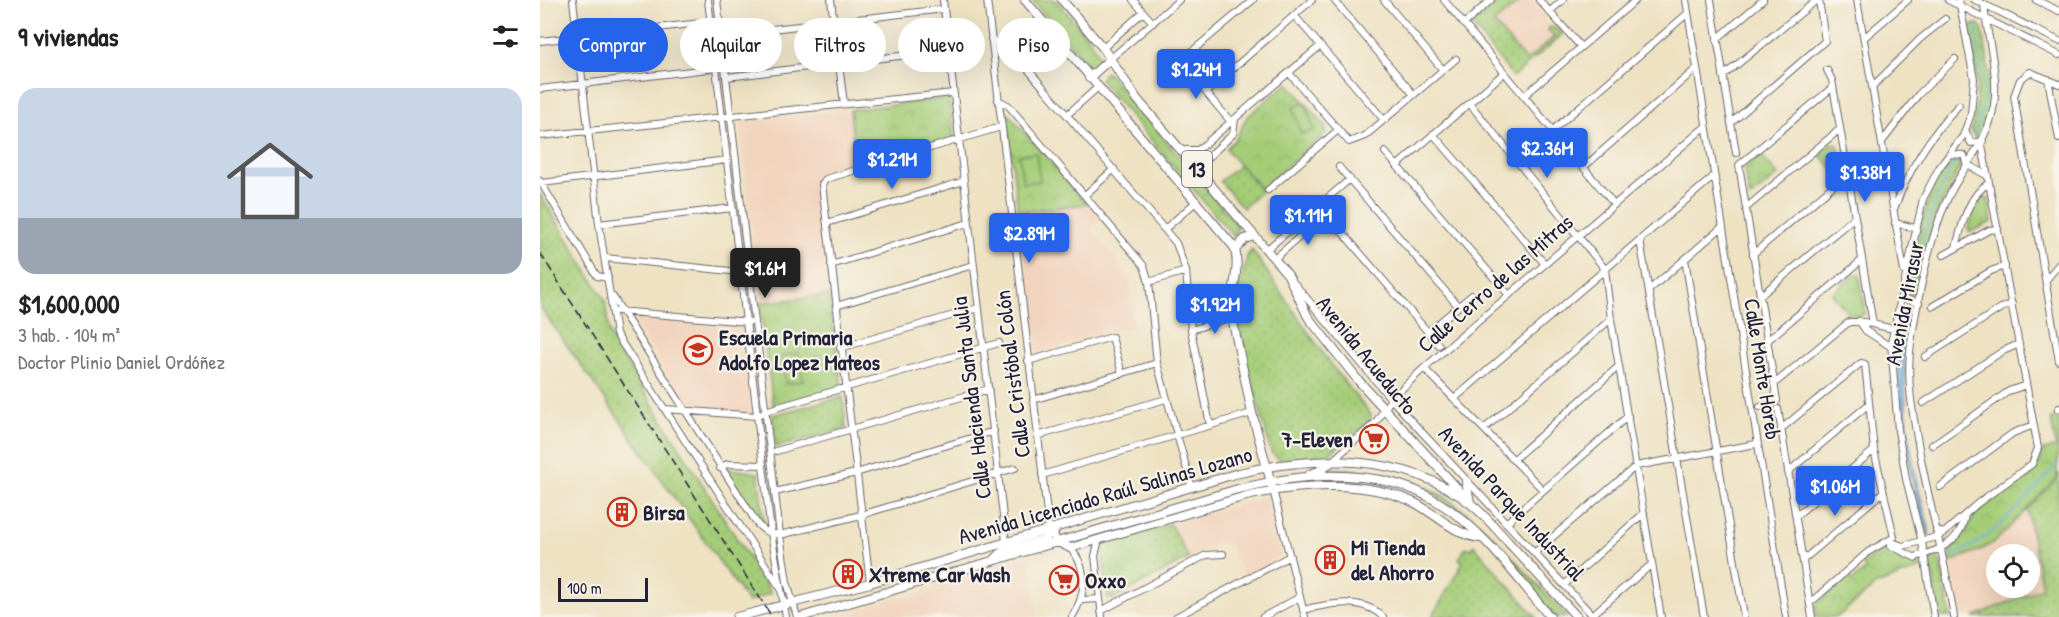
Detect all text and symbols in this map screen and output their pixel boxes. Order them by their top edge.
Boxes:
chip: Comprar [558,18,668,72]
chip: Alquilar [680,18,782,72]
chip: Filtros [794,18,886,72]
chip: Nuevo [898,18,985,72]
chip: Piso [997,18,1070,72]
text: 9 viviendas [18,19,118,54]
icon: filters [489,20,522,53]
pin: $1.24M [1147,49,1245,100]
text: $1.24M [1171,55,1221,82]
icon: home [216,127,324,235]
pin: $2.36M [1498,128,1596,179]
text: $2.36M [1521,134,1573,161]
pin: $1.21M [843,139,941,190]
text: $1.21M [867,145,917,172]
road number: 13 [1182,151,1212,187]
pin: $1.38M [1816,152,1914,203]
text: $1.38M [1839,158,1891,185]
pin: $1.11M [1259,195,1357,246]
text: $1.11M [1284,201,1332,228]
street label: Calle Cerro de las Mitras [1411,207,1579,359]
pin: $2.89M [980,213,1078,264]
text: $2.89M [1003,219,1055,246]
street label: Avenida Mirasur [1877,238,1931,368]
pin: $1.6M [723,248,807,299]
text: $1.6M [744,254,786,281]
pin: $1.92M [1166,284,1264,335]
text: $1,600,000 [18,286,120,321]
street label: Calle Cristóbal Colón [987,289,1037,459]
street label: Avenida Acueducto [1310,289,1424,421]
text: $1.92M [1190,290,1240,317]
street label: Calle Hacienda Santa Julia [944,295,998,501]
street label: Calle Monte Horeb [1737,296,1789,442]
text: 3 hab. · 104 m² [18,321,120,348]
place label: Escuela Primaria Adolfo Lopez Mateos [719,322,880,378]
school or university icon: Escuela Primaria Adolfo Lopez Mateos [682,334,714,366]
text: Doctor Plinio Daniel Ordóñez [18,348,225,375]
street label: Avenida Parque Industrial [1432,419,1592,587]
supermarket icon: 7-Eleven [1358,423,1390,455]
place label: 7-Eleven [1280,424,1353,454]
street label: Avenida Licenciado Raúl Salinas Lozano [955,439,1255,551]
pin: $1.06M [1786,466,1884,517]
text: $1.06M [1810,472,1860,499]
building icon: Birsa [606,496,638,528]
place label: Birsa [643,497,685,527]
place label: Mi Tienda del Ahorro [1351,532,1434,587]
building icon: Mi Tienda del Ahorro [1314,544,1346,576]
map controls [1986,544,2040,598]
button: locate [1986,544,2040,598]
building icon: Xtreme Car Wash [832,558,864,590]
place label: Xtreme Car Wash [869,559,1011,589]
supermarket icon: Oxxo [1048,564,1080,596]
place label: Oxxo [1085,565,1126,595]
scale bar [558,575,648,602]
text: 100 m [567,577,602,599]

